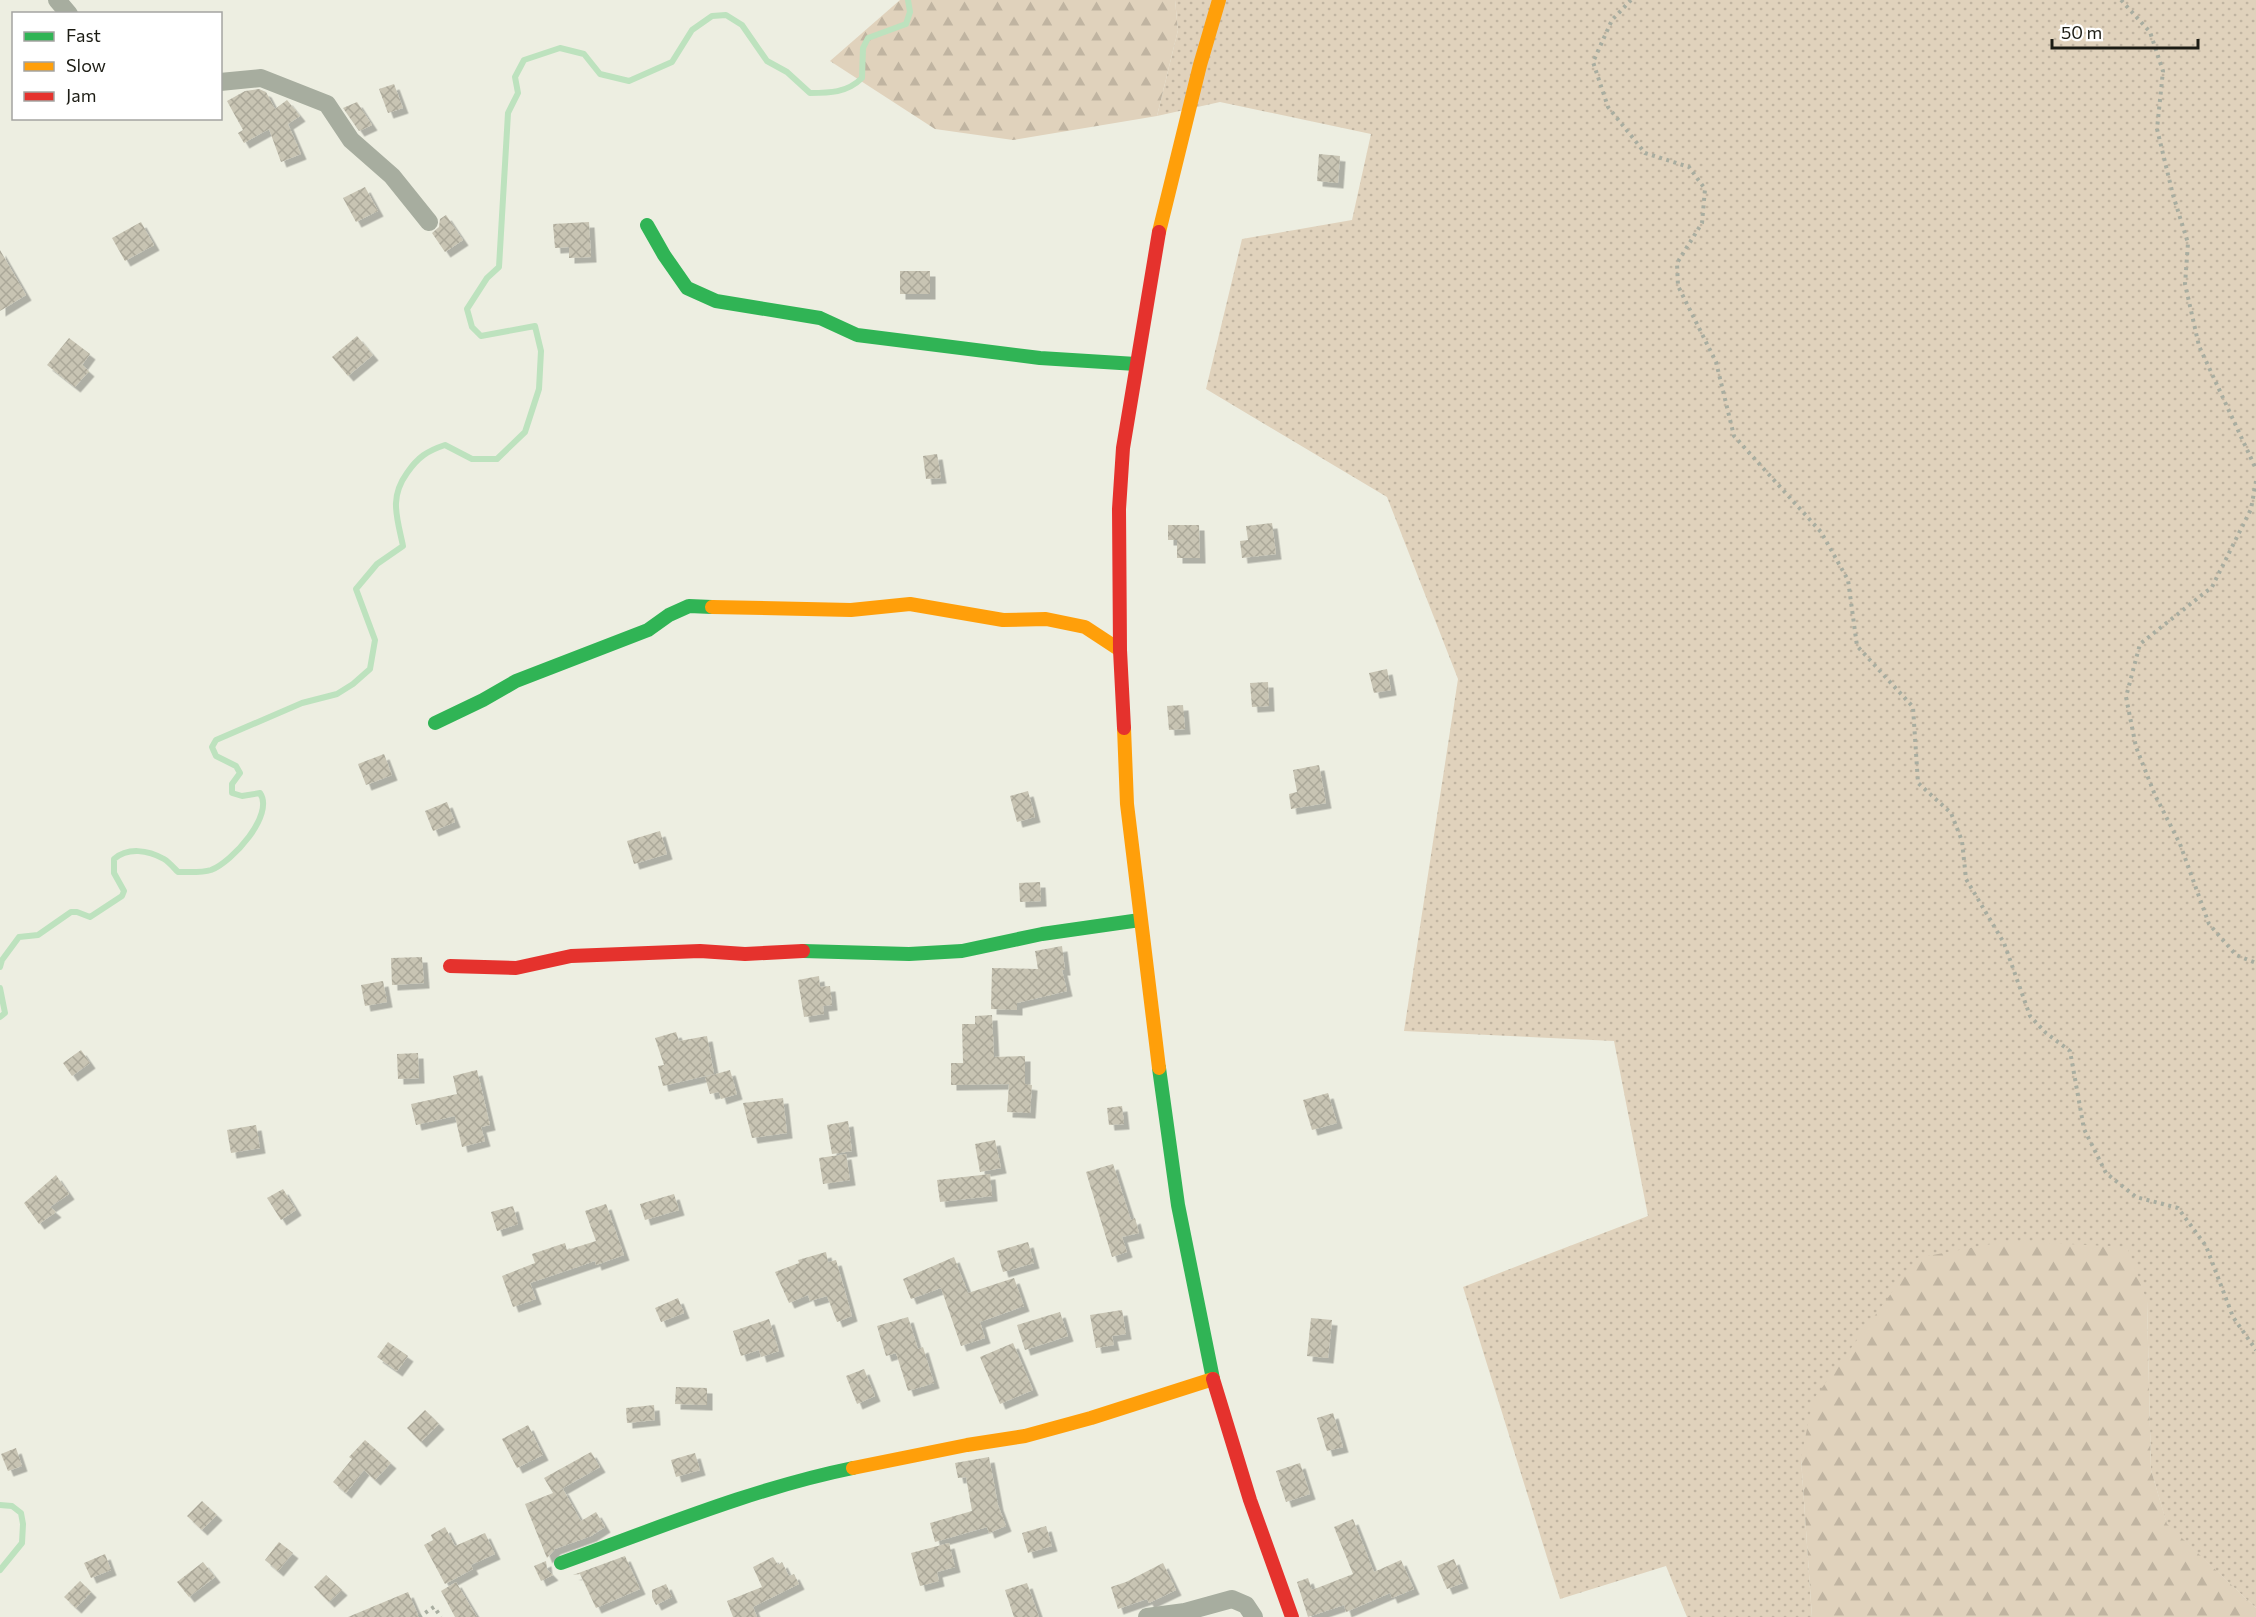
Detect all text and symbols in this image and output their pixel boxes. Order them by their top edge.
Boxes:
legend [12,12,222,120]
scale bar [2052,12,2198,50]
text: 50 m [2061,21,2102,43]
text: Fast [66,24,101,46]
text: Slow [66,54,106,76]
text: Jam [66,84,96,106]

